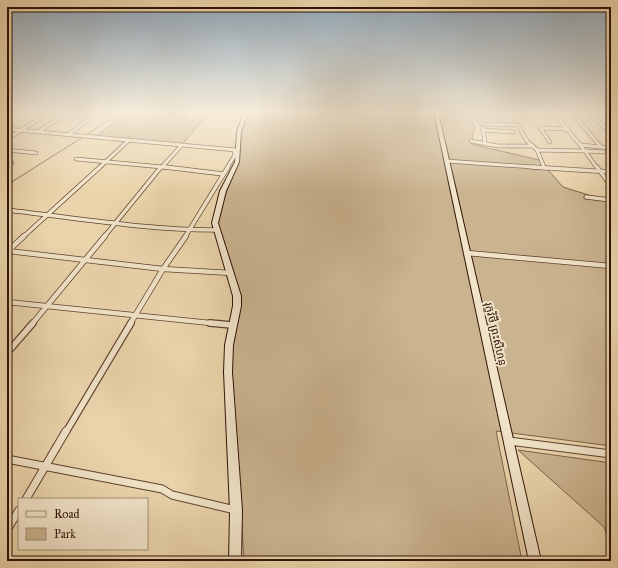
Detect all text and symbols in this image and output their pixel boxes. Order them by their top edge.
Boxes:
street label: រុក្ខវិថី ព្រះសីហនុ [482,301,510,367]
legend [18,498,148,550]
text: Road [54,507,80,521]
text: Park [54,527,76,541]

